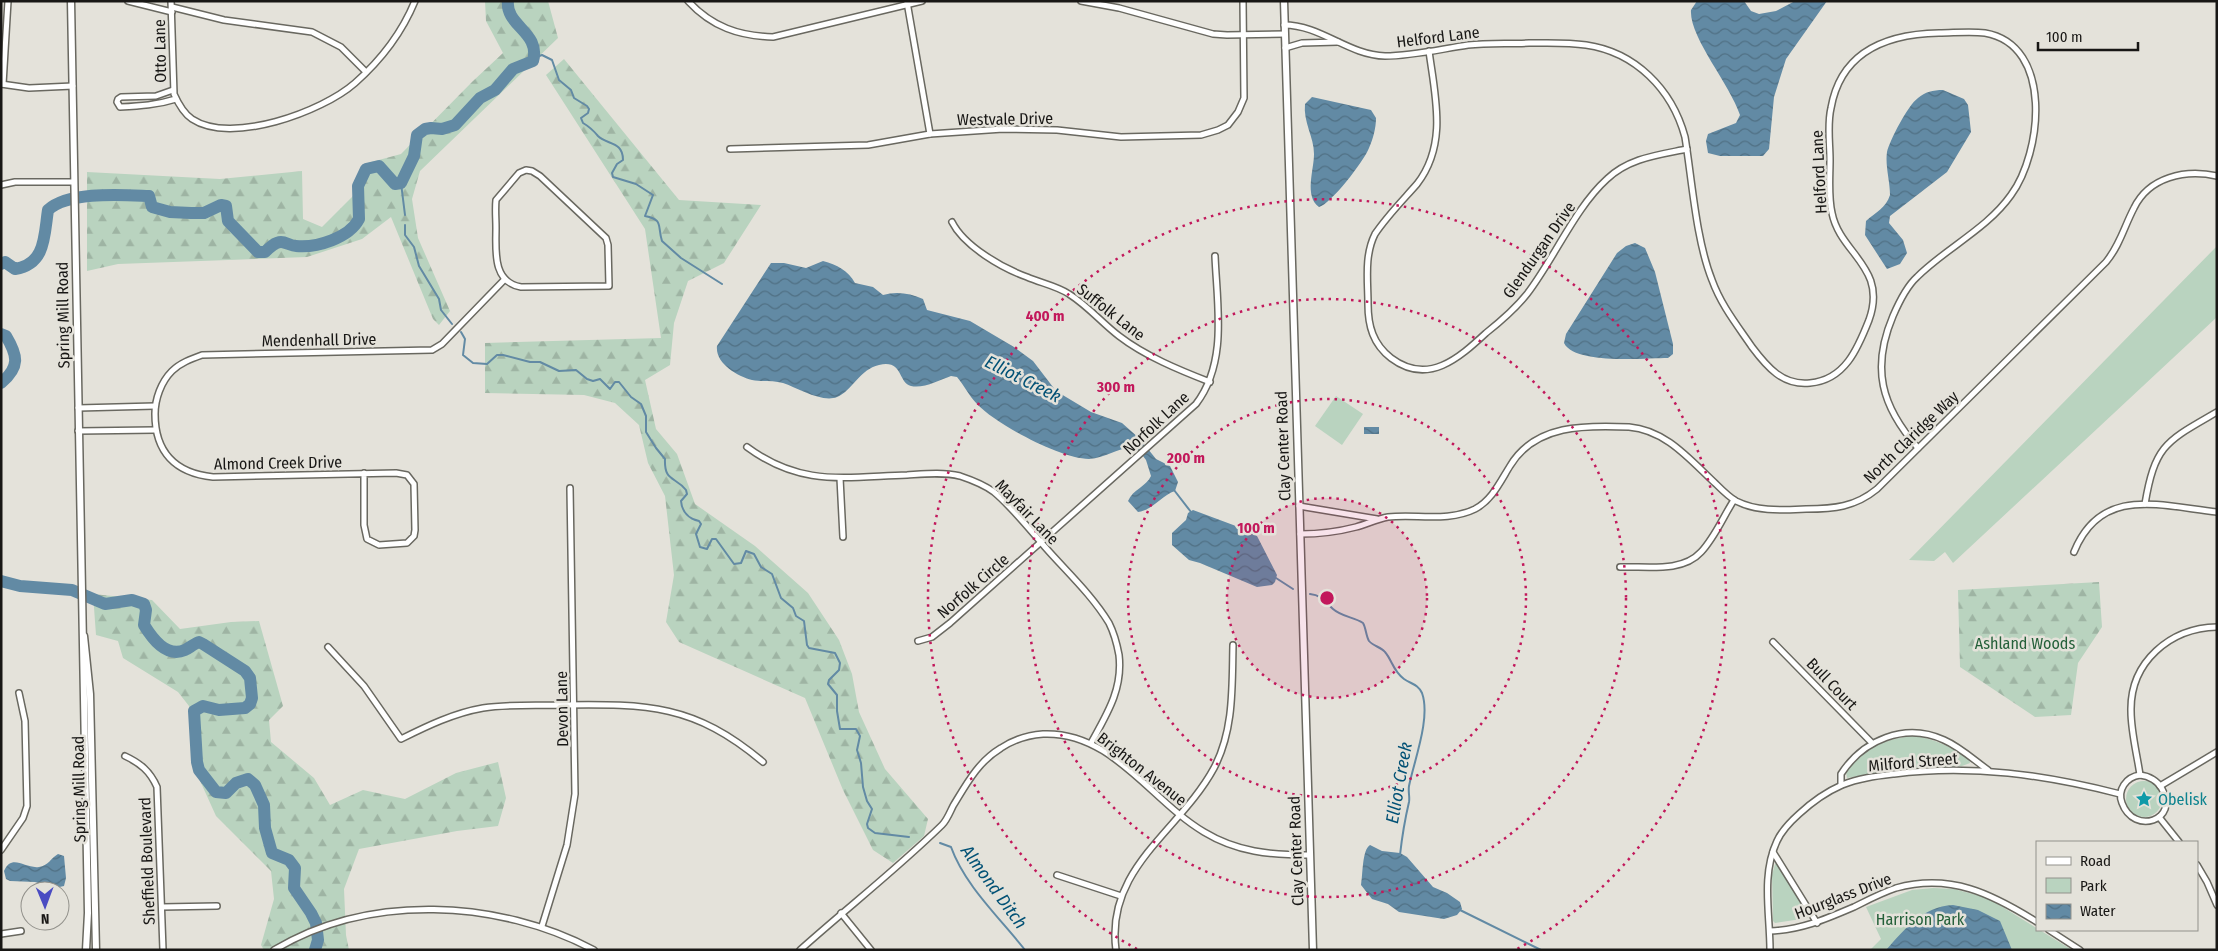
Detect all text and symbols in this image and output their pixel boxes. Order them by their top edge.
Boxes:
street label: Otto Lane [150,19,170,83]
scale bar [2038,20,2138,52]
street label: Helford Lane [1395,22,1481,52]
text: 100 m [2046,28,2083,46]
street label: Westvale Drive [957,109,1053,129]
street label: Helford Lane [1807,130,1831,214]
street label: Glendurgan Drive [1499,198,1579,302]
street label: Spring Mill Road [53,262,73,368]
street label: Suffolk Lane [1073,280,1149,344]
text: 400 m [1026,307,1064,325]
street label: Mendenhall Drive [261,329,377,351]
water label: Elliot Creek [981,351,1065,408]
text: 300 m [1096,378,1135,396]
street label: North Claridge Way [1860,386,1963,487]
street label: Norfolk Lane [1119,388,1193,458]
street label: Clay Center Road [1272,391,1294,501]
text: 200 m [1166,449,1205,467]
street label: Almond Creek Drive [214,452,342,474]
street label: Mayfair Lane [991,476,1063,549]
text: 100 m [1237,519,1275,537]
street label: Norfolk Circle [933,550,1013,622]
centre of rings [1318,589,1336,607]
park label: Ashland Woods [1975,634,2075,653]
street label: Bull Court [1803,654,1862,714]
street label: Devon Lane [552,671,572,747]
street label: Brighton Avenue [1094,728,1190,810]
street label: Spring Mill Road [69,736,89,842]
water label: Elliot Creek [1381,740,1417,825]
street label: Milford Street [1868,749,1959,775]
place icon: Obelisk [2134,789,2154,809]
place label: Obelisk [2158,790,2208,809]
street label: Clay Center Road [1285,796,1307,906]
street label: Sheffield Boulevard [135,797,159,925]
water label: Almond Ditch [956,840,1032,933]
legend [2036,841,2198,931]
text: Road [2080,852,2111,870]
street label: Hourglass Drive [1792,869,1894,923]
text: Park [2080,877,2107,895]
north arrow [20,881,70,931]
text: Water [2080,902,2116,920]
text: N [41,910,50,927]
park label: Harrison Park [1876,910,1965,929]

